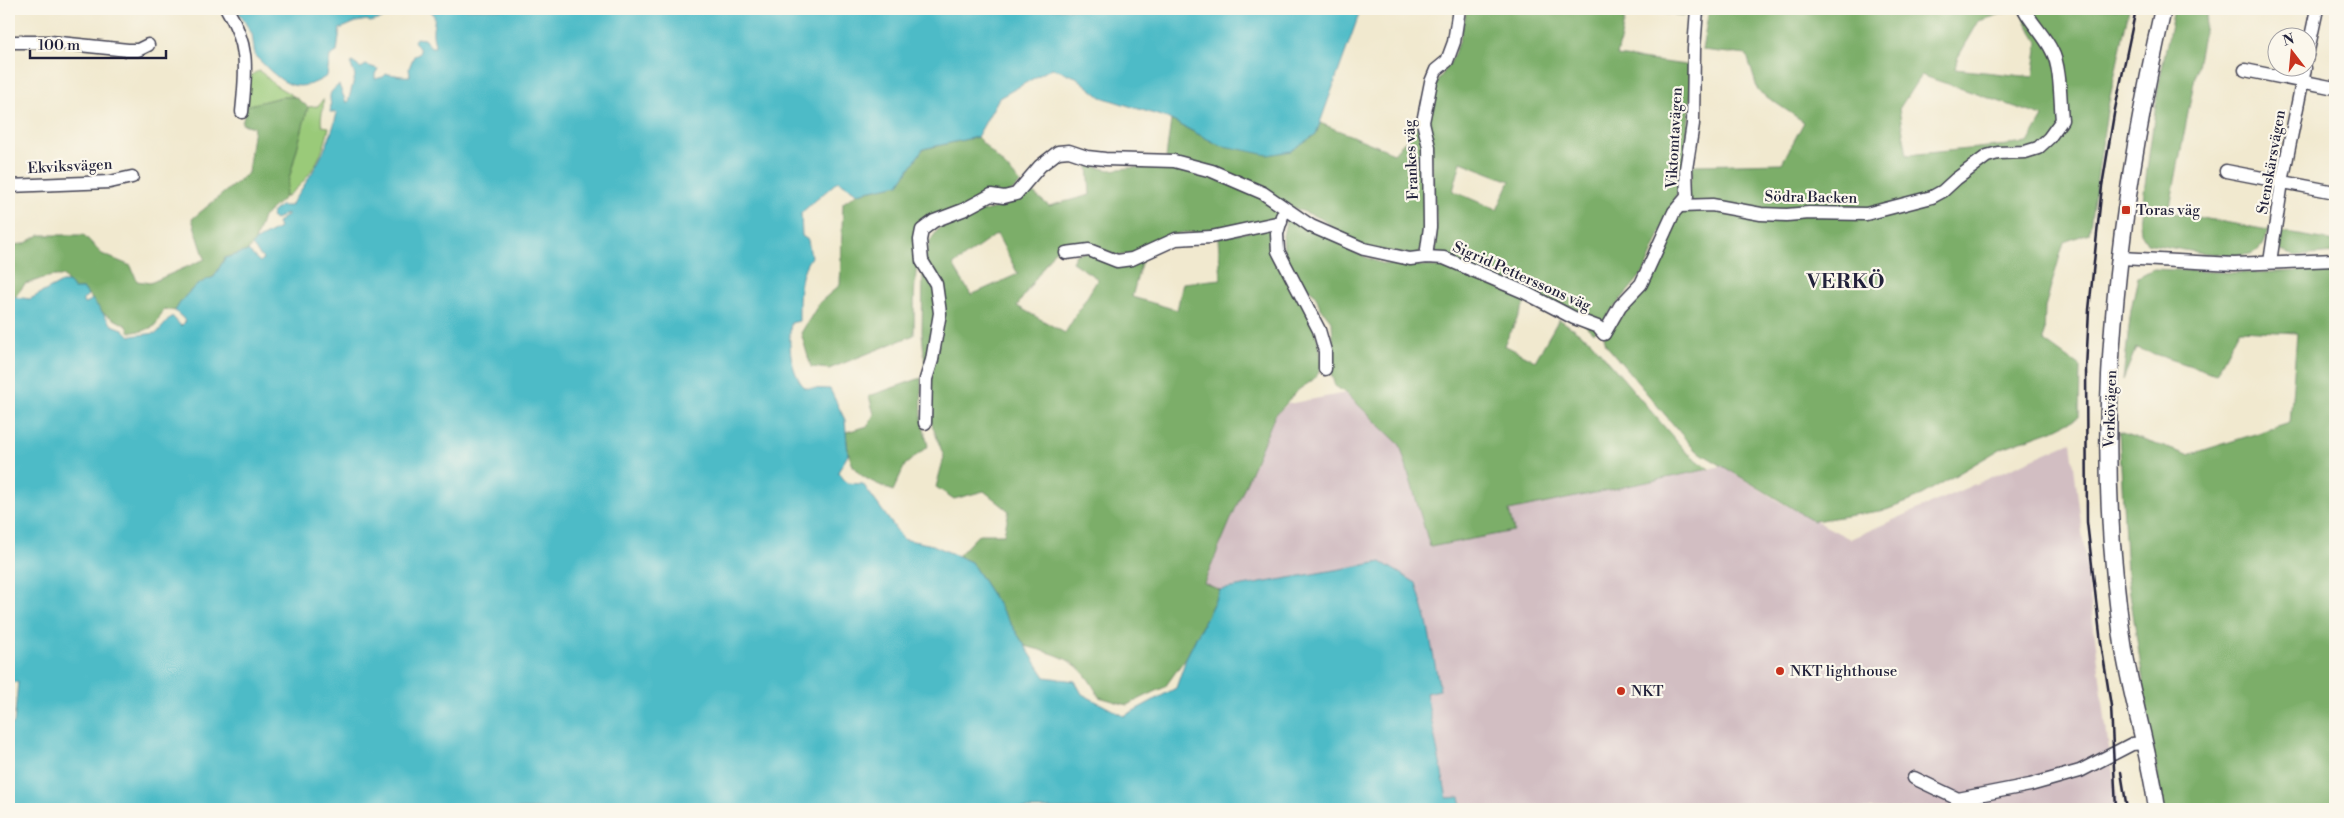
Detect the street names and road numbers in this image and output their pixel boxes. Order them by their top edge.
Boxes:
street label: Viktomtavägen [1662,87,1687,190]
street label: Stenskärsvägen [2253,109,2290,216]
street label: Frankes väg [1400,119,1423,201]
street label: Ekviksvägen [27,155,113,178]
street label: Södra Backen [1765,187,1858,208]
street label: Sigrid Petterssons väg [1450,237,1594,316]
street label: Verkövägen [2100,370,2121,449]

